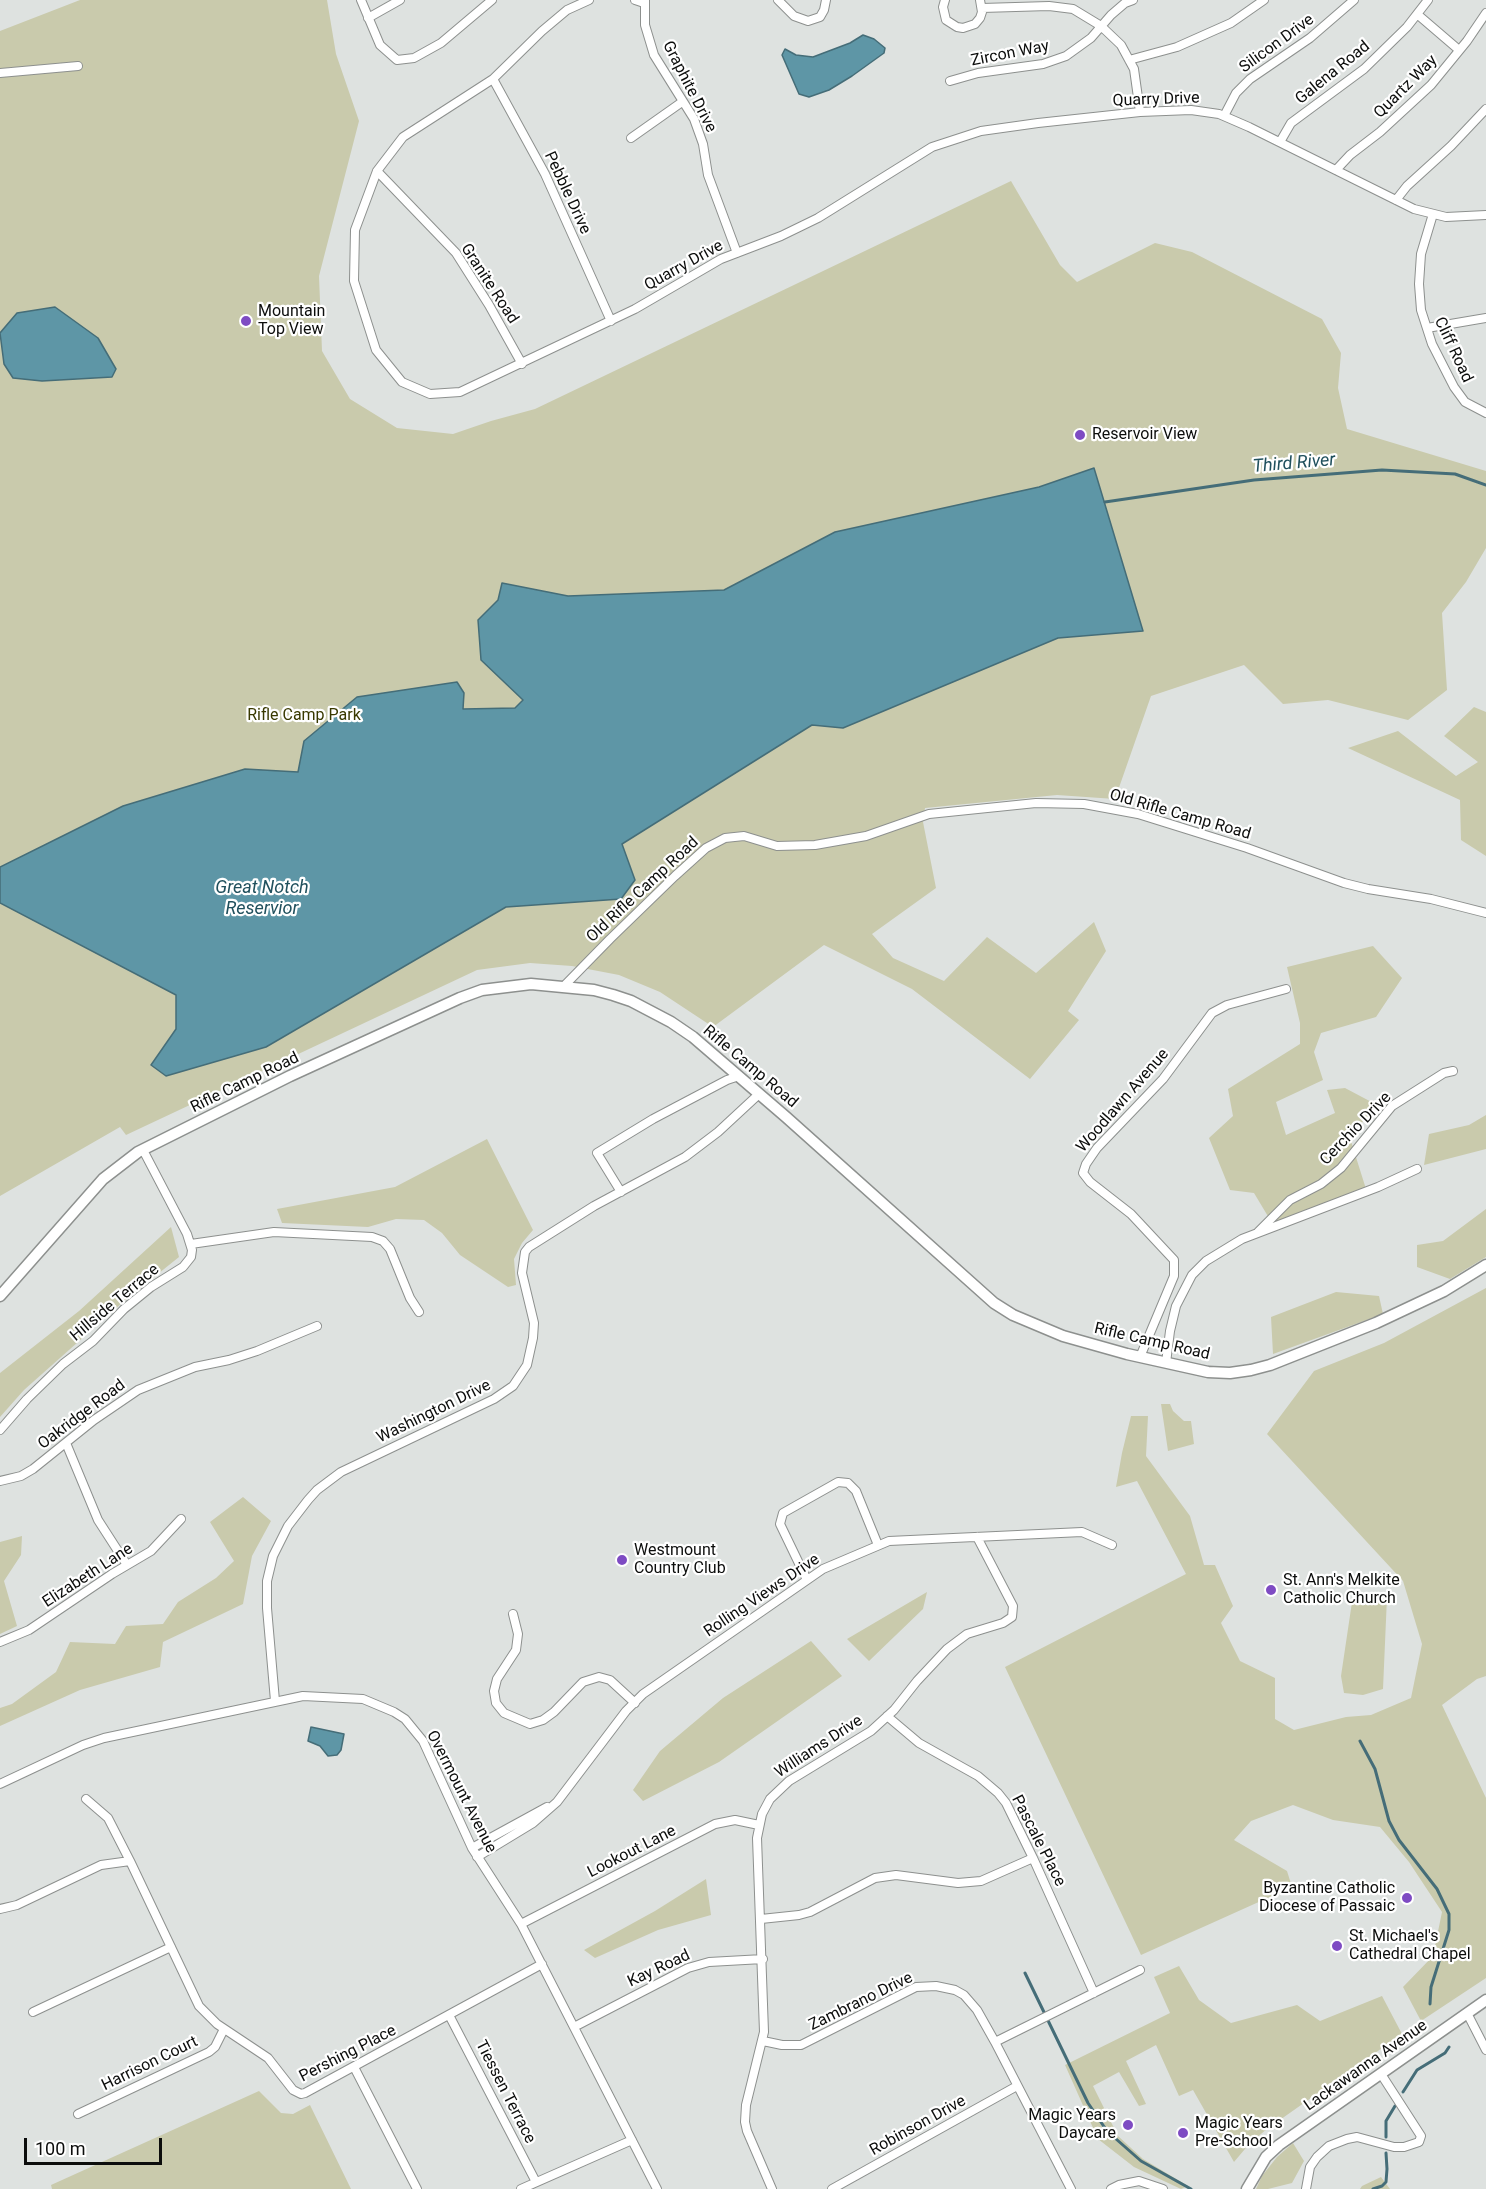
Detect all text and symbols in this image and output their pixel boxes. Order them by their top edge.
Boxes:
street label: Silicon Drive [1236,11,1318,77]
street label: Zircon Way [969,37,1051,71]
street label: Galena Road [1292,37,1374,109]
street label: Graphite Drive [658,38,720,136]
street label: Quartz Way [1370,51,1442,123]
street label: Quarry Drive [1112,89,1200,111]
street label: Pebble Drive [540,149,594,237]
street label: Quarry Drive [641,237,727,295]
street label: Granite Road [456,240,522,328]
place label: Mountain Top View [258,302,325,340]
marker: Mountain Top View [239,314,253,328]
street label: Cliff Road [1430,314,1476,386]
place label: Reservoir View [1092,425,1197,445]
marker: Reservoir View [1073,428,1087,442]
water label: Third River [1252,450,1336,478]
park label: Rifle Camp Park [247,706,361,726]
street label: Old Rifle Camp Road [1107,786,1253,844]
street label: Old Rifle Camp Road [583,833,703,947]
water label: Great Notch Reservior [215,877,309,920]
street label: Rifle Camp Road [699,1022,801,1112]
street label: Woodlawn Avenue [1073,1045,1173,1157]
street label: Rifle Camp Road [188,1048,302,1118]
street label: Cerchio Drive [1316,1088,1396,1170]
street label: Hillside Terrace [67,1260,163,1346]
street label: Rifle Camp Road [1092,1319,1212,1365]
street label: Oakridge Road [35,1376,129,1454]
street label: Washington Drive [374,1376,494,1448]
street label: Elizabeth Lane [39,1540,137,1612]
place label: Westmount Country Club [634,1541,726,1579]
street label: Rolling Views Drive [701,1550,823,1642]
marker: Westmount Country Club [615,1553,629,1567]
place label: St. Ann's Melkite Catholic Church [1283,1571,1400,1609]
marker: St. Ann's Melkite Catholic Church [1264,1583,1278,1597]
street label: Williams Drive [772,1712,866,1782]
street label: Overmount Avenue [422,1728,500,1856]
street label: Pascale Place [1007,1792,1069,1890]
street label: Lookout Lane [585,1821,679,1883]
place label: Byzantine Catholic Diocese of Passaic [1259,1879,1395,1917]
marker: Byzantine Catholic Diocese of Passaic [1400,1891,1414,1905]
place label: St. Michael's Cathedral Chapel [1349,1927,1471,1965]
marker: St. Michael's Cathedral Chapel [1330,1939,1344,1953]
street label: Kay Road [625,1946,693,1992]
street label: Zambrano Drive [806,1969,916,2035]
street label: Lackawanna Avenue [1301,2016,1431,2116]
street label: Pershing Place [296,2021,400,2087]
street label: Harrison Court [99,2032,201,2096]
street label: Tiessen Terrace [471,2037,539,2147]
street label: Robinson Drive [867,2092,969,2160]
place label: Magic Years Daycare [1028,2106,1116,2144]
place label: Magic Years Pre-School [1195,2114,1283,2152]
marker: Magic Years Daycare [1121,2118,1135,2132]
scale bar [27,2126,165,2164]
marker: Magic Years Pre-School [1176,2126,1190,2140]
text: 100 m [35,2138,86,2159]

